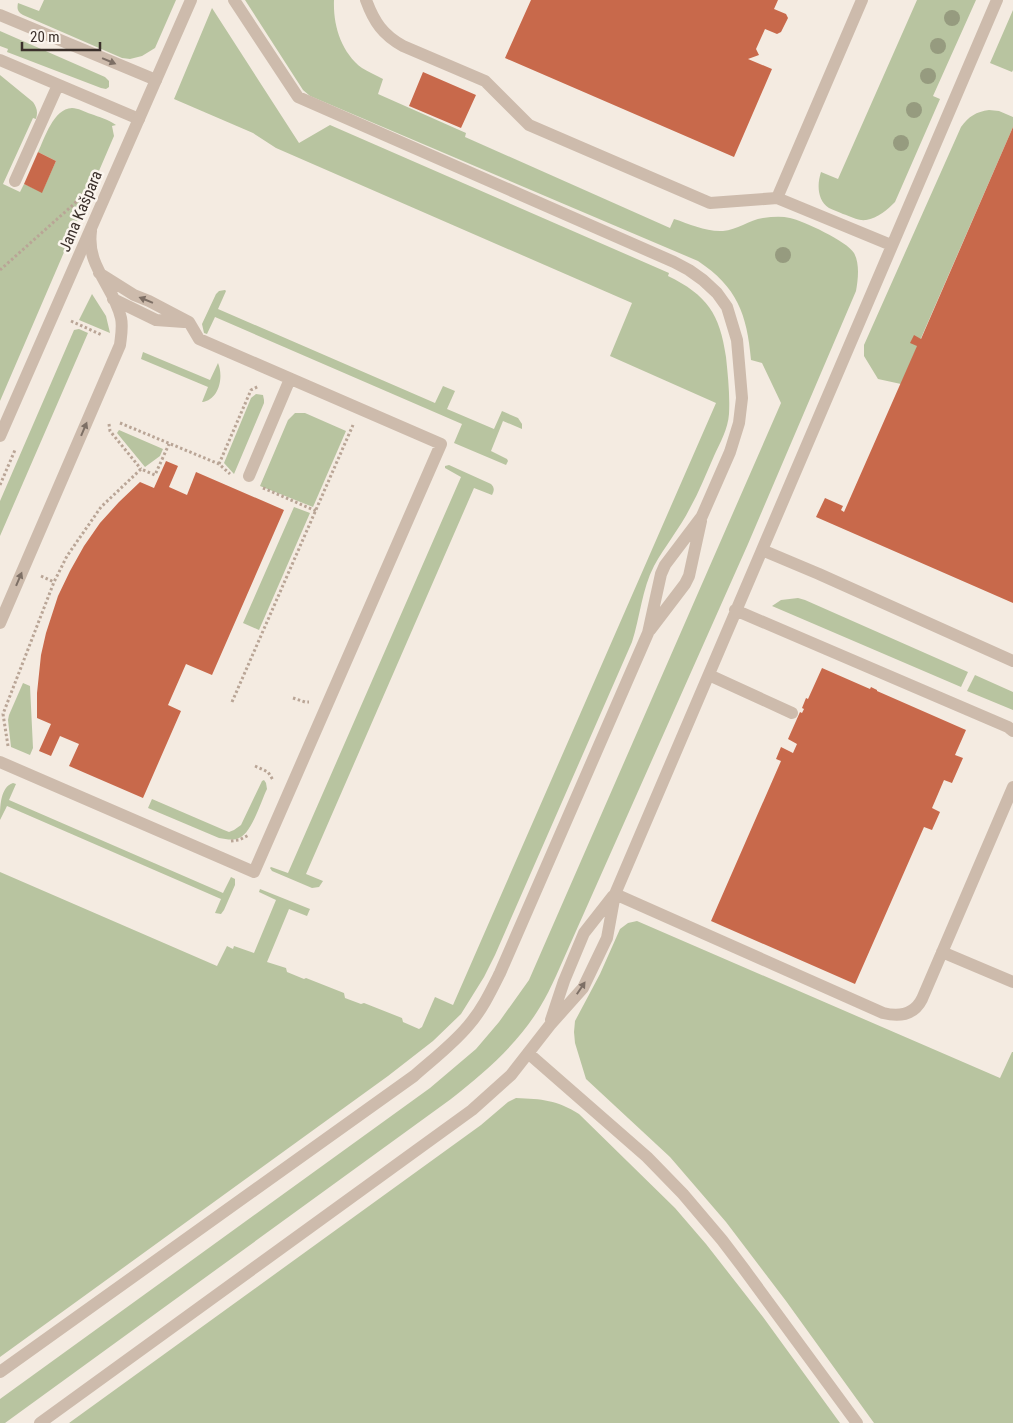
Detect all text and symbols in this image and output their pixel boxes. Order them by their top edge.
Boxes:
scale bar [22,20,100,52]
text: 20 m [30,28,60,46]
one-way arrow [102,58,117,65]
street label: Jana Kašpara [55,168,106,254]
one-way arrow [139,295,153,303]
one-way arrow [80,422,88,437]
one-way arrow [16,572,24,586]
one-way arrow [577,981,586,995]

